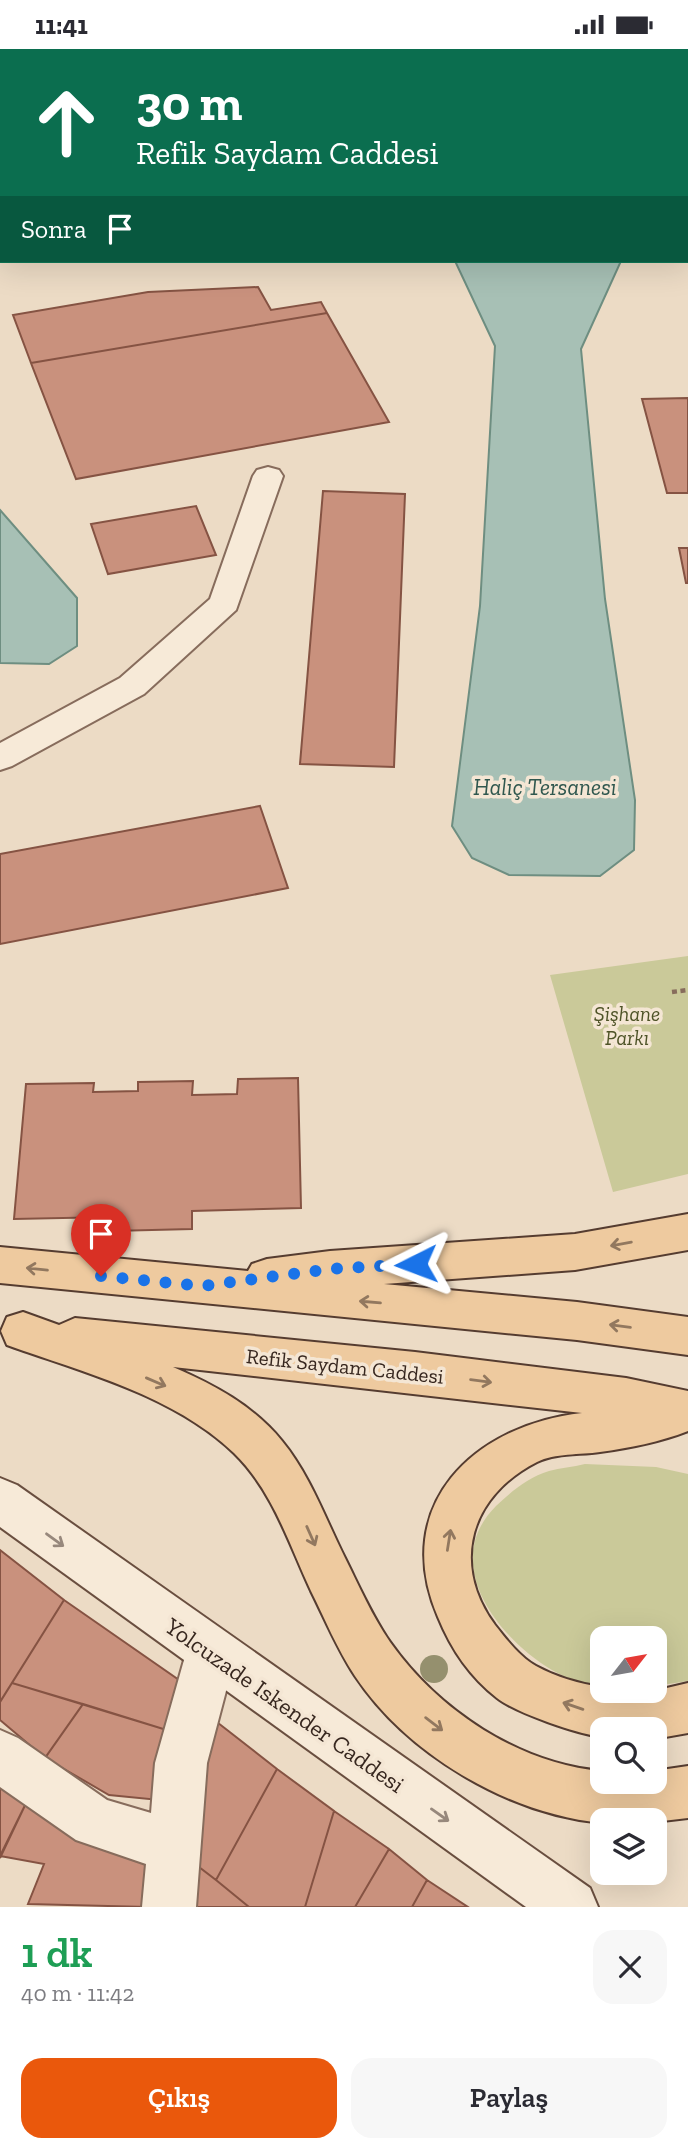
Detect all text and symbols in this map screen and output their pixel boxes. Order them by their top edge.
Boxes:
text: 11:41 [35,9,88,41]
text: 30 m [136,74,242,133]
icon: ahead [21,77,112,168]
text: Refik Saydam Caddesi [136,134,438,172]
icon: arrive [101,210,139,248]
text: Sonra [21,213,87,245]
water label: Haliç Tersanesi [473,773,617,801]
park label: Şişhane Parkı [594,1001,660,1050]
pin [71,1204,131,1276]
icon: arrive [82,1215,120,1253]
position arrow [379,1227,453,1301]
one-way arrow [610,1238,633,1251]
one-way arrow [26,1262,49,1275]
one-way arrow [359,1295,381,1308]
one-way arrow [610,1320,632,1333]
street label: Refik Saydam Caddesi [245,1343,445,1389]
one-way arrow [469,1375,492,1388]
one-way arrow [144,1376,166,1389]
one-way arrow [305,1525,318,1547]
one-way arrow [443,1529,456,1552]
one-way arrow [45,1533,64,1547]
street label: Yolcuzade Iskender Caddesi [159,1611,410,1799]
north arrow [590,1626,667,1703]
map controls [590,1626,667,1885]
one-way arrow [562,1699,584,1711]
one-way arrow [424,1717,443,1732]
button: search [590,1717,667,1794]
one-way arrow [430,1808,449,1822]
button: layers [590,1808,667,1885]
text: 1 dk [21,1927,92,1978]
button: close [593,1930,667,2004]
text: 40 m · 11:42 [21,1979,134,2007]
button: Çıkış [21,2058,337,2138]
button: Paylaş [351,2058,667,2138]

